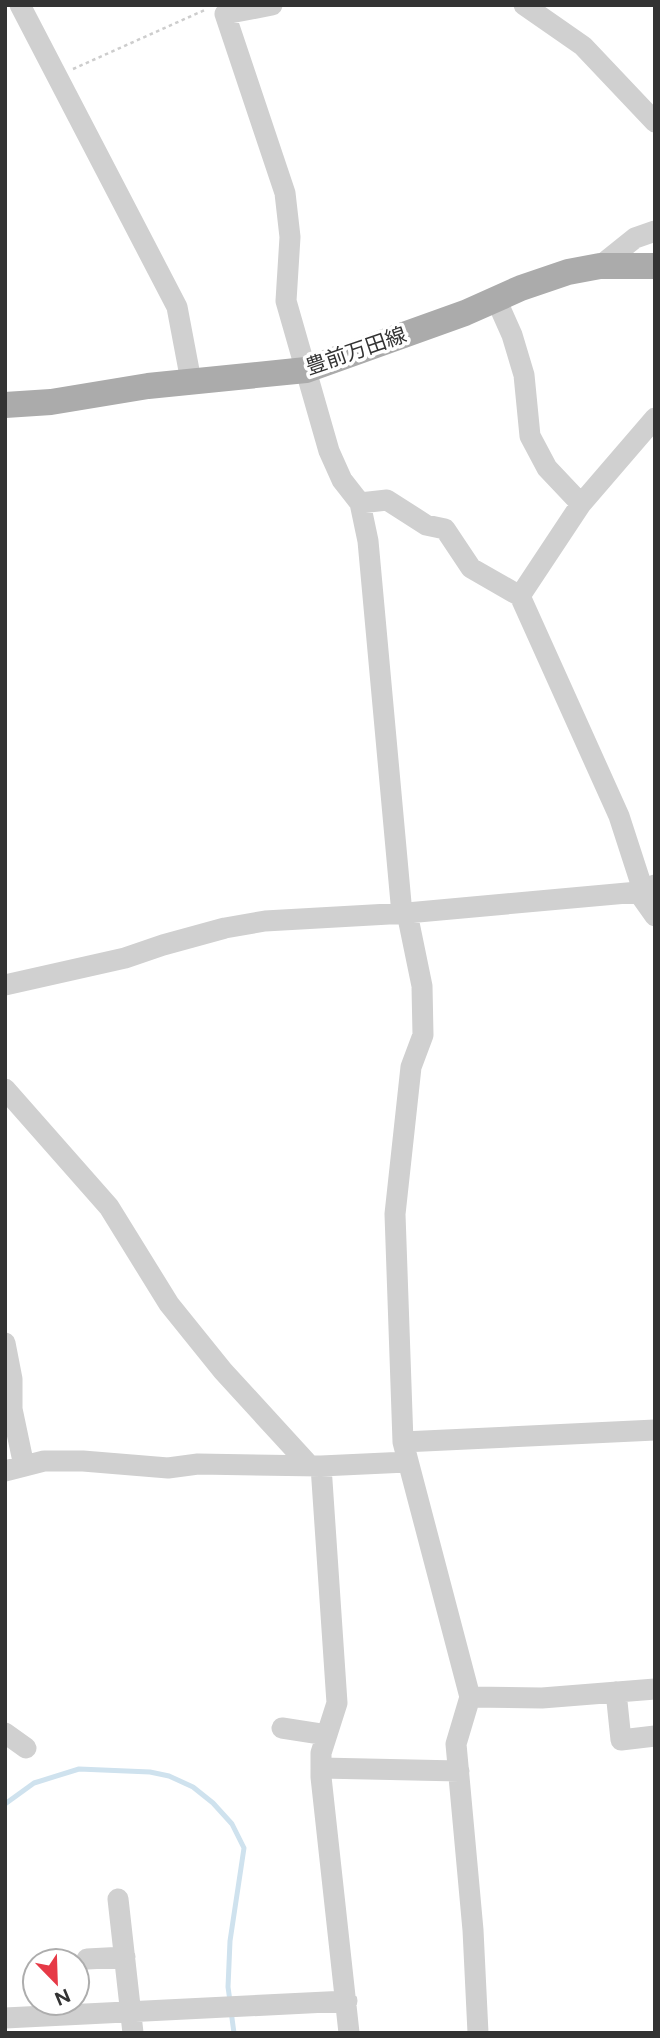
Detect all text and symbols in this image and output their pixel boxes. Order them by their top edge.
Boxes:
street label: 豊前万田線 [302,322,410,379]
north arrow [21,1947,91,2017]
text: N [51,1984,74,2011]

